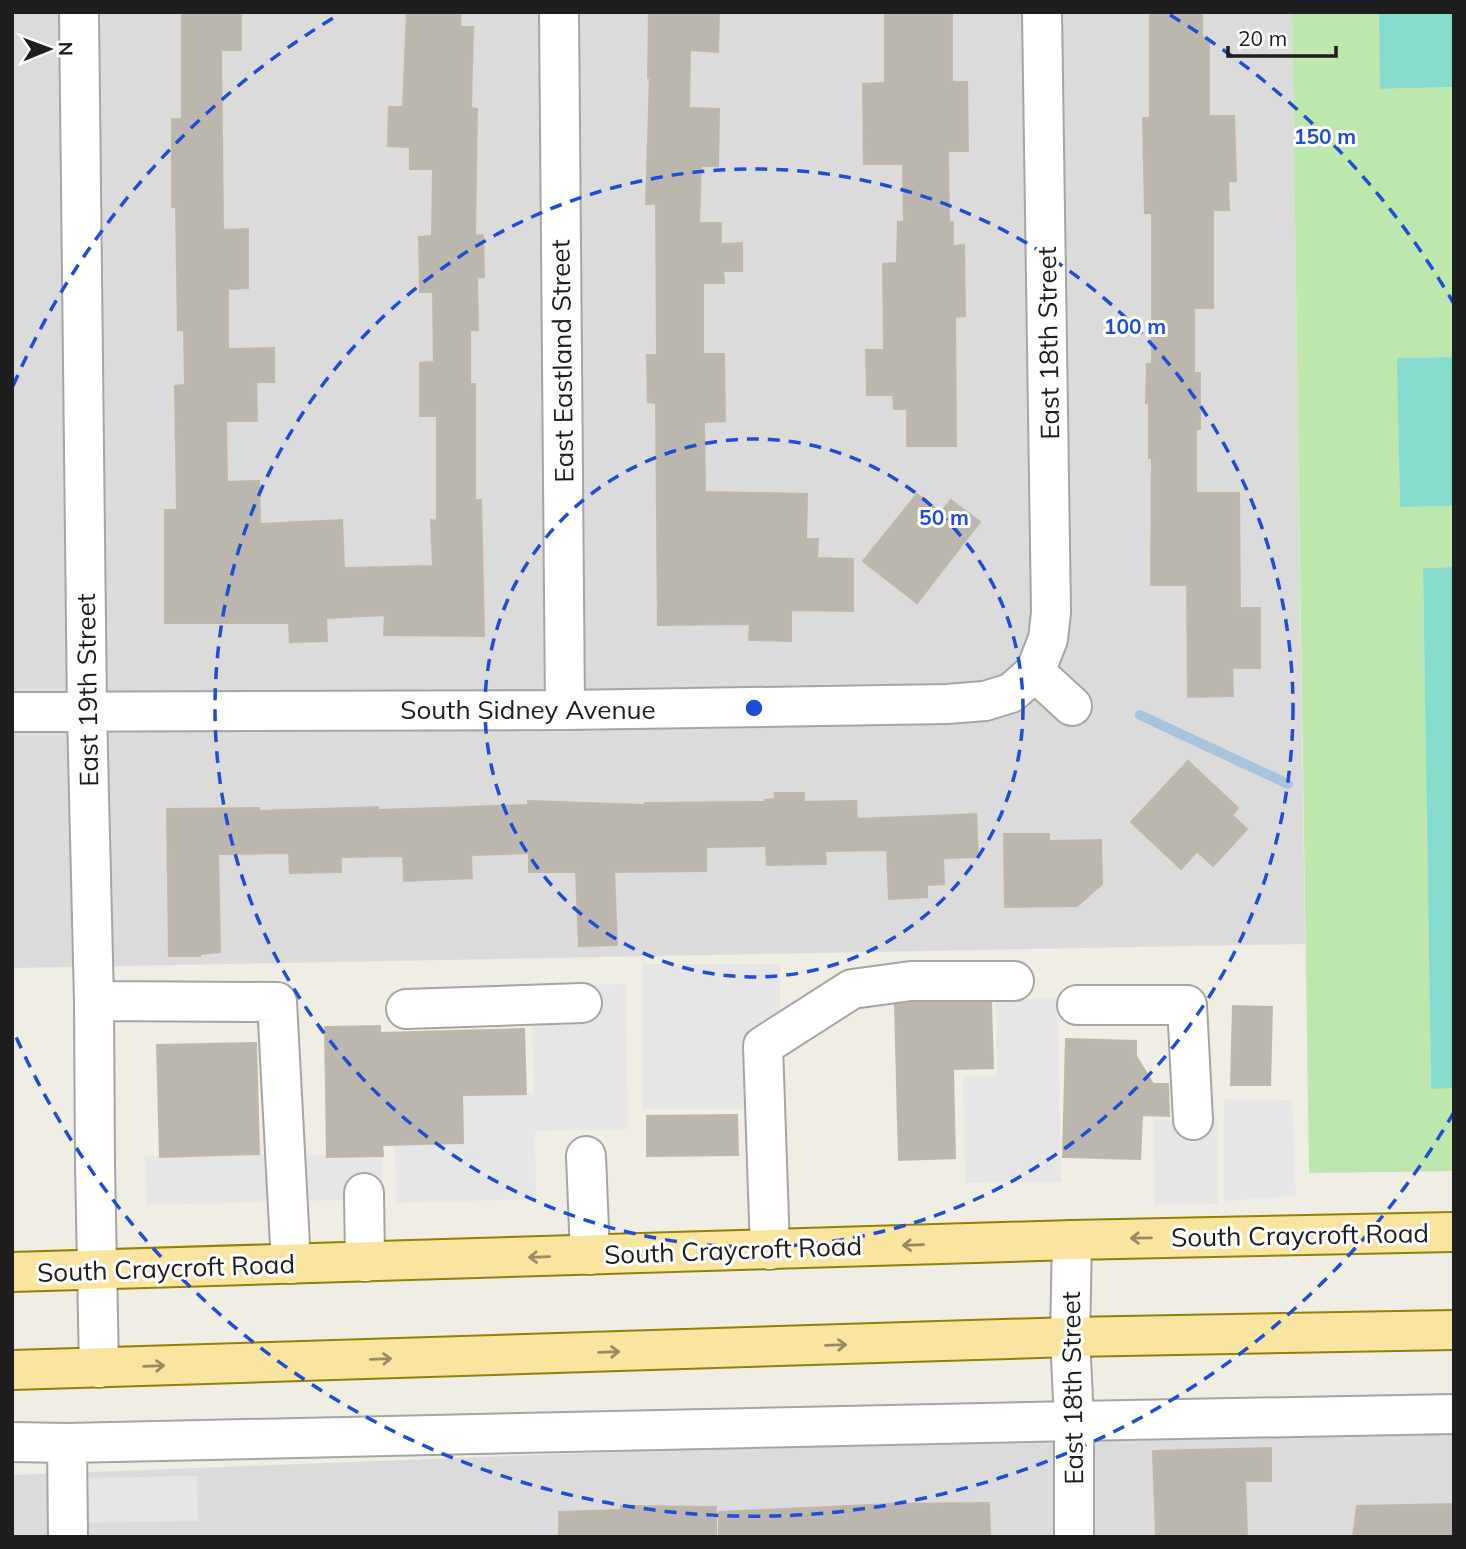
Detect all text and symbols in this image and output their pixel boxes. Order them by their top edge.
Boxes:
north arrow [14,14,84,84]
scale bar [1228,14,1336,58]
text: 20 m [1238,25,1287,51]
text: N [54,41,78,56]
text: 150 m [1294,123,1356,149]
street label: East Eastland Street [543,239,581,483]
street label: East 18th Street [1030,246,1066,440]
text: 100 m [1104,313,1166,339]
text: 50 m [919,504,969,530]
street label: East 19th Street [69,593,105,787]
street label: South Sidney Avenue [400,693,656,726]
centre of rings [742,696,766,720]
street label: South Craycroft Road [1171,1216,1429,1254]
street label: South Craycroft Road [603,1229,863,1271]
one-way arrow [1129,1232,1152,1245]
one-way arrow [902,1238,925,1252]
street label: South Craycroft Road [36,1247,296,1289]
one-way arrow [528,1250,551,1263]
street label: East 18th Street [1054,1291,1090,1485]
one-way arrow [824,1338,847,1351]
one-way arrow [597,1346,620,1359]
one-way arrow [370,1353,393,1366]
one-way arrow [142,1360,165,1373]

